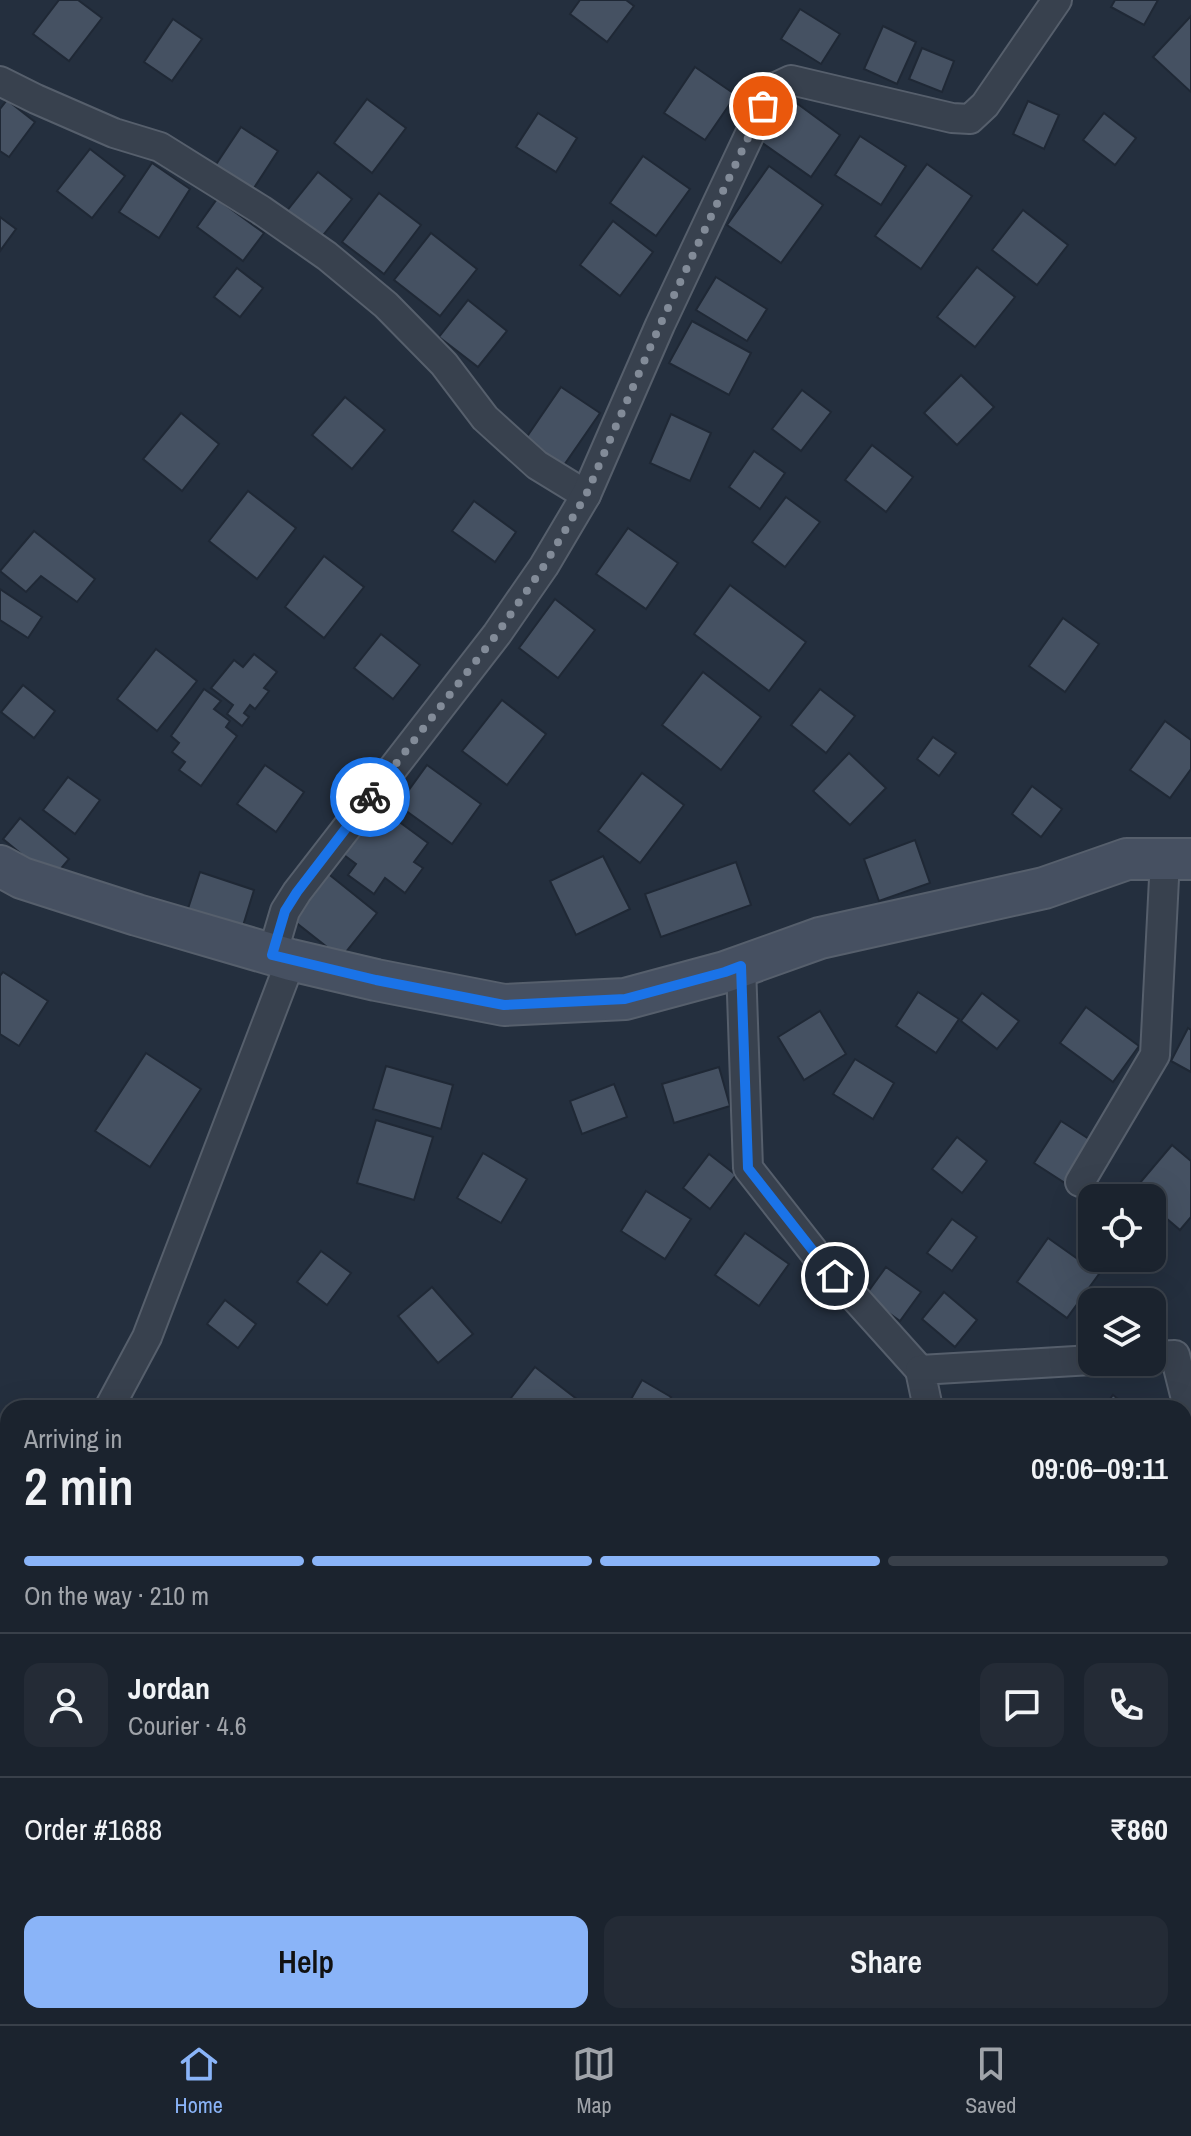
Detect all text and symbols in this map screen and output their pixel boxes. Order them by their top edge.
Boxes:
pin [729,72,797,140]
icon: bag [741,84,785,128]
courier [330,757,410,837]
icon: bike [348,775,392,819]
map controls [1078,1184,1166,1376]
button: locate [1078,1184,1166,1272]
pin [801,1242,869,1310]
icon: home [813,1254,857,1298]
button: layers [1078,1288,1166,1376]
text: Arriving in [24,1421,122,1456]
text: 09:06–09:11 [1031,1448,1168,1488]
text: 2 min [24,1451,134,1521]
text: On the way · 210 m [24,1578,209,1613]
button: person [24,1663,108,1747]
button: chat [980,1663,1064,1747]
button: phone [1084,1663,1168,1747]
text: Jordan [128,1668,210,1708]
text: Courier · 4.6 [128,1708,247,1743]
text: Order #1688 [24,1809,162,1849]
text: ₹860 [1110,1809,1168,1849]
button: Help [24,1916,588,2008]
button: Share [604,1916,1168,2008]
tab: Home [175,2042,223,2120]
tab: Map [572,2042,616,2120]
tab: Saved [965,2042,1016,2120]

